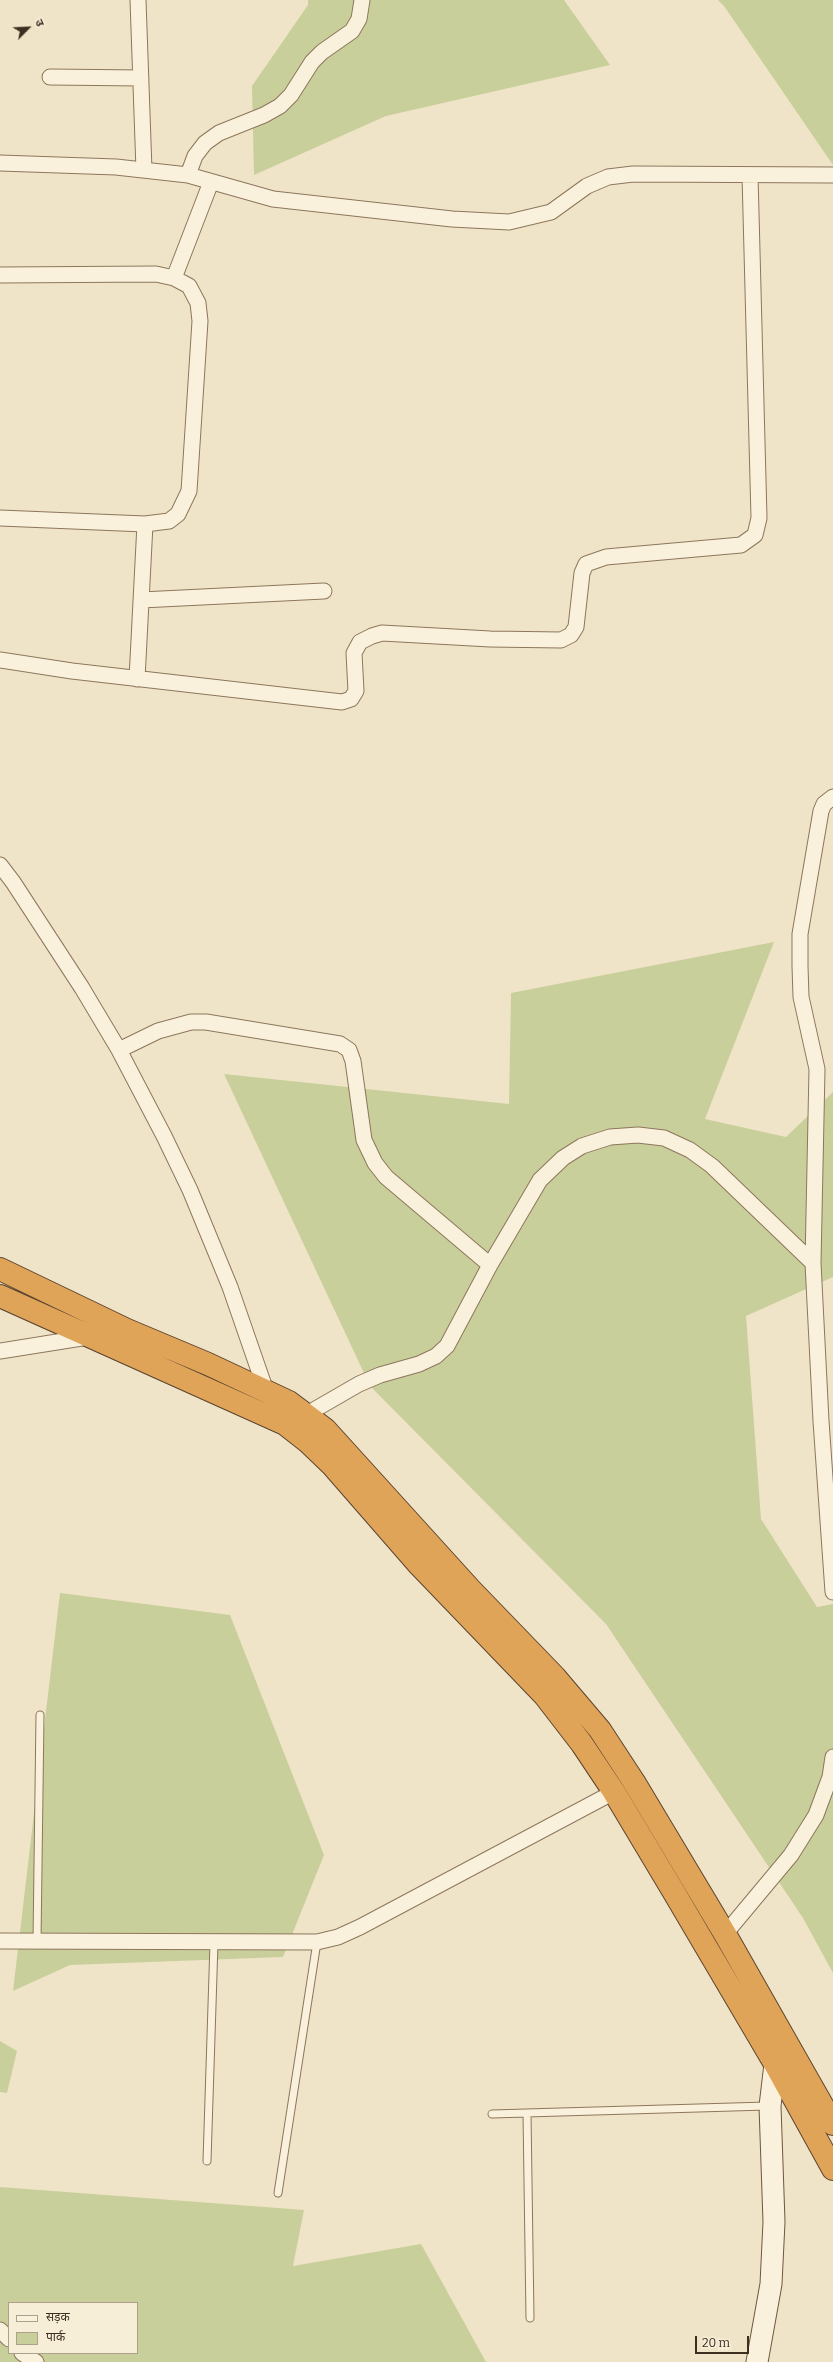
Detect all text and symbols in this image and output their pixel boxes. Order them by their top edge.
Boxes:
north arrow [8,8,48,48]
text: उ [32,17,47,29]
legend [8,2302,138,2354]
text: सड़क [46,2310,70,2324]
scale bar [697,2328,751,2354]
text: पार्क [46,2330,65,2344]
text: 20 m [702,2336,730,2350]

